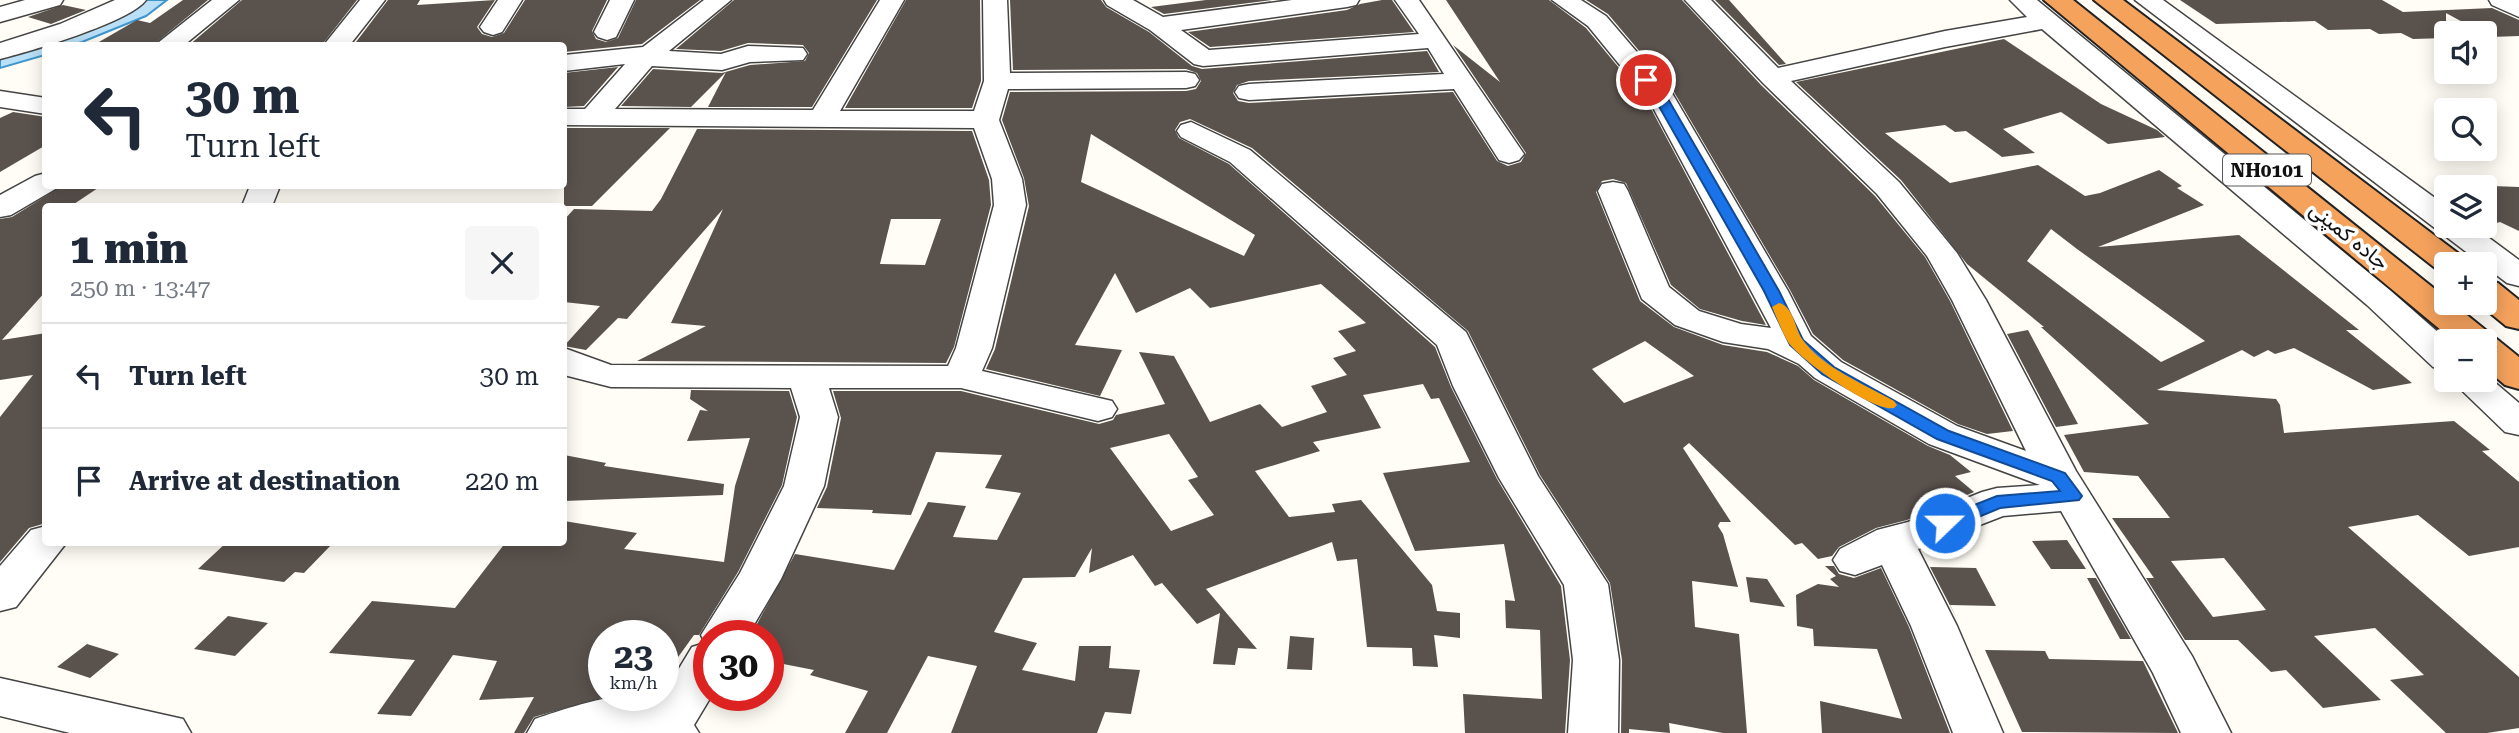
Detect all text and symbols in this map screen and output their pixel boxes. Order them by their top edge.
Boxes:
map controls [2434,21,2497,392]
button: sound [2434,21,2497,84]
pin [1616,50,1676,110]
icon: arrive [1627,61,1665,99]
text: 30 m [185,68,300,125]
icon: left [70,70,161,161]
button: search [2434,98,2497,161]
text: Turn left [185,127,320,165]
road number: NH0101 [2223,154,2311,186]
button: layers [2434,175,2497,238]
street label: جاده کمپنی [2304,197,2393,277]
text: 1 min [70,224,188,273]
button: close [465,226,539,300]
button: + [2434,252,2497,315]
text: 250 m · 13:47 [70,275,210,302]
button: − [2434,329,2497,392]
icon: left [70,357,108,395]
text: Turn left [129,361,247,391]
text: 30 m [480,361,539,391]
icon: arrive [70,462,108,500]
text: Arrive at destination [129,466,400,496]
text: 220 m [465,466,539,496]
position arrow [1908,486,1982,560]
speed limit sign: 30 [693,620,784,711]
text: 23 [614,636,653,677]
text: km/h [609,672,658,693]

